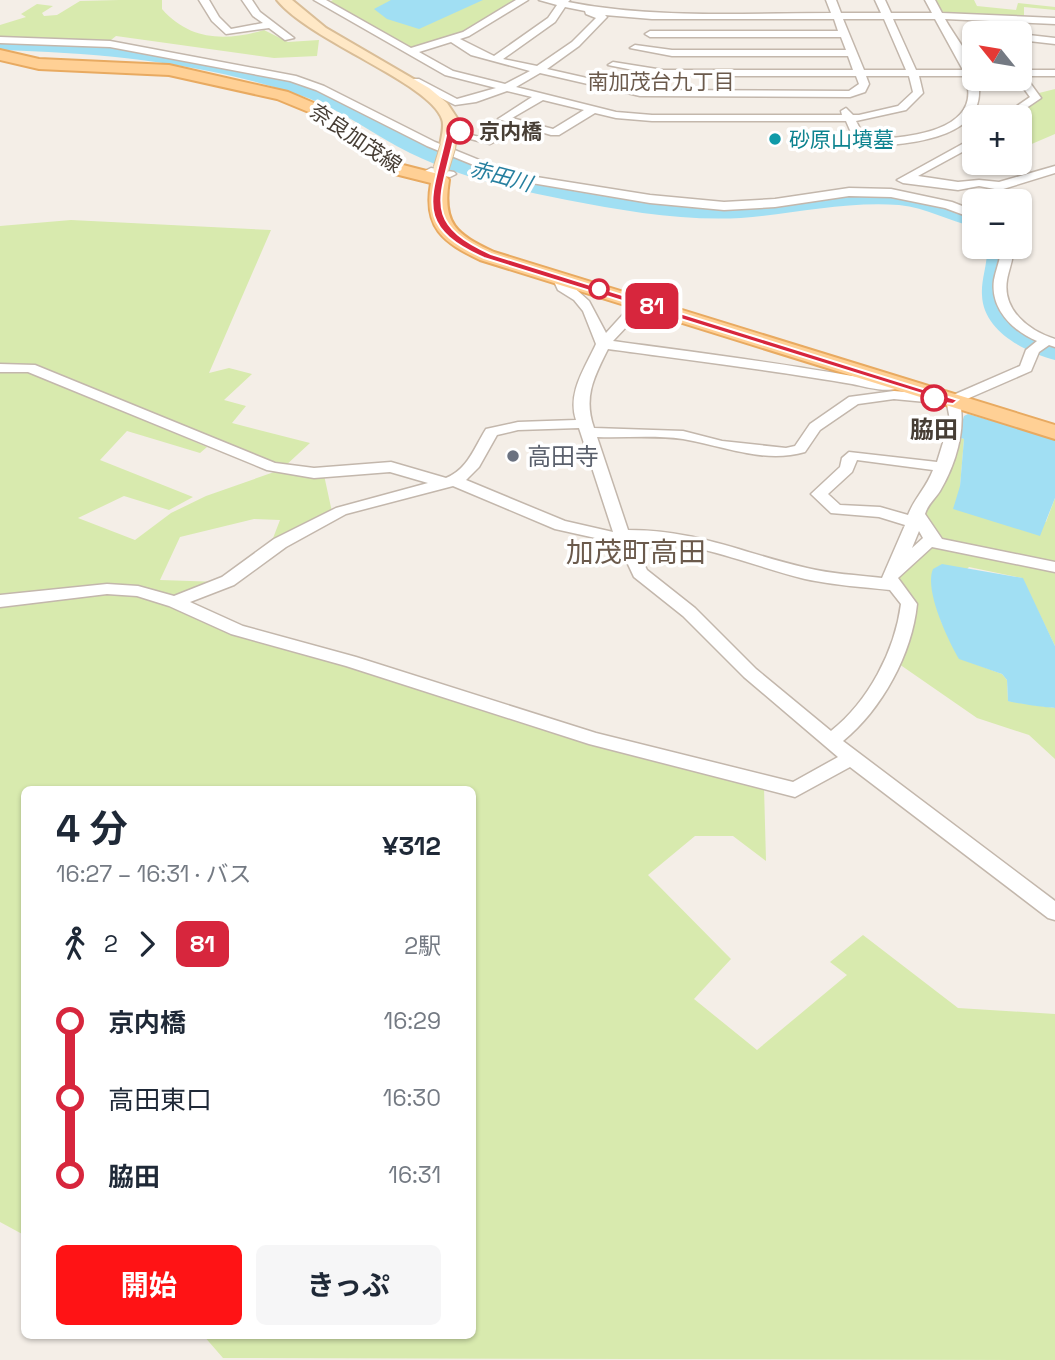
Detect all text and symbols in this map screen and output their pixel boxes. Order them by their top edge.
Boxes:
north arrow [962,21,1032,91]
map controls [962,21,1032,259]
district label: 南加茂台九丁目 [588,68,735,95]
street label: 奈良加茂線 [305,97,407,179]
button: + [962,105,1032,175]
marker: 京内橋 [447,118,473,144]
place label: 京内橋 [479,118,542,145]
place label: 砂原山墳墓 [789,126,894,153]
marker: 砂原山墳墓 [767,131,783,147]
water label: 赤田川 [467,155,537,198]
button: − [962,189,1032,259]
unlabelled marker [589,279,609,299]
line badge: 81 [620,283,684,329]
text: 81 [639,290,665,321]
marker: 脇田 [921,385,947,411]
place label: 脇田 [910,414,958,445]
place label: 高田寺 [527,441,599,472]
marker: 高田寺 [505,448,521,464]
district label: 加茂町高田 [566,534,706,570]
text: 4 分 [56,805,128,853]
text: ¥312 [382,829,441,863]
text: 16:27 – 16:31 · バス [56,859,251,889]
icon: walk [56,925,94,963]
icon: forward [128,925,166,963]
text: 81 [190,928,215,959]
text: 2 [104,929,118,959]
text: 2駅 [404,931,441,961]
text: 京内橋 [108,1006,186,1040]
text: 16:29 [384,1006,441,1036]
text: 高田東口 [108,1083,212,1117]
text: 16:30 [383,1083,441,1113]
text: 脇田 [108,1160,160,1194]
text: 16:31 [388,1160,441,1190]
button: 開始 [56,1245,242,1325]
button: きっぷ [256,1245,441,1325]

